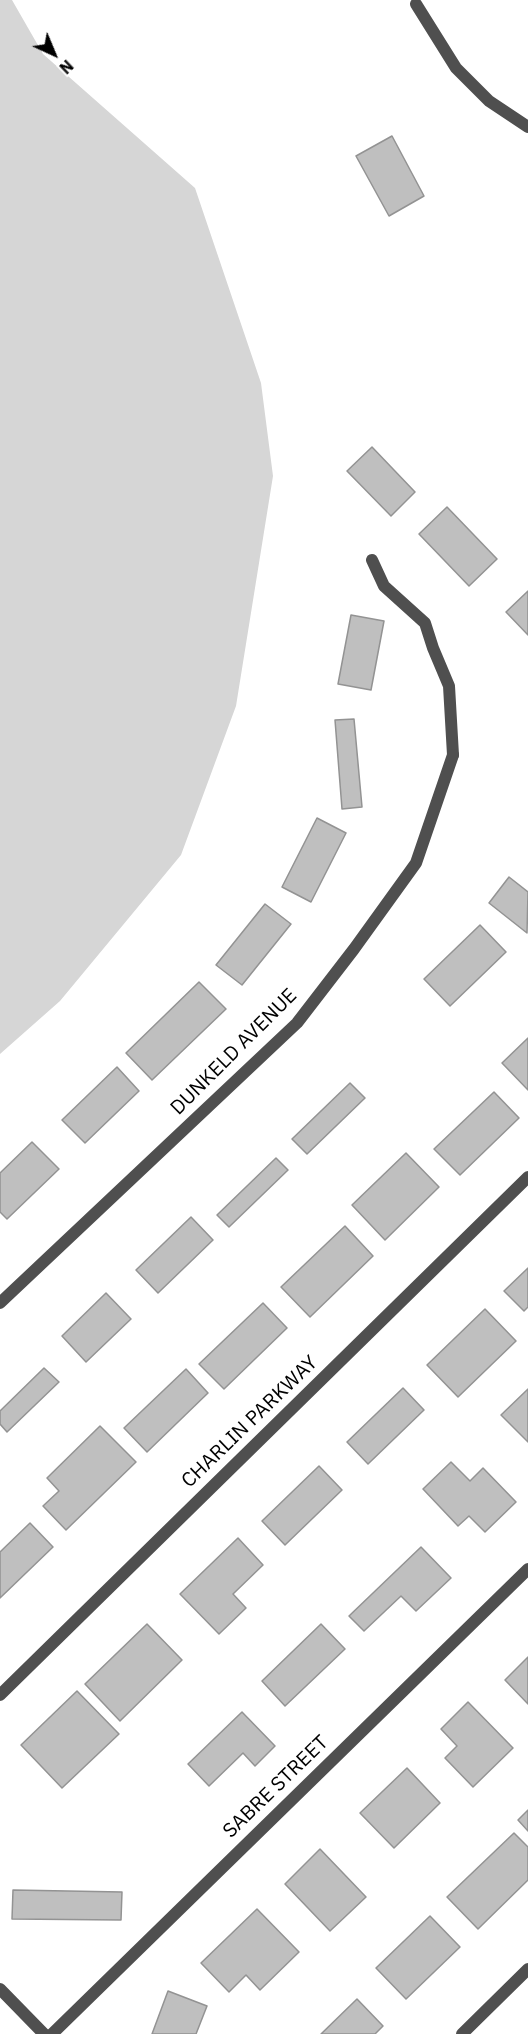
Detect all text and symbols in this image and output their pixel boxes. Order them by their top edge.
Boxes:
north arrow [24,24,84,84]
text: N [55,56,78,78]
street label: DUNKELD AVENUE [166,984,302,1120]
street label: CHARLIN PARKWAY [177,1351,323,1493]
street label: SABRE STREET [218,1731,334,1843]

